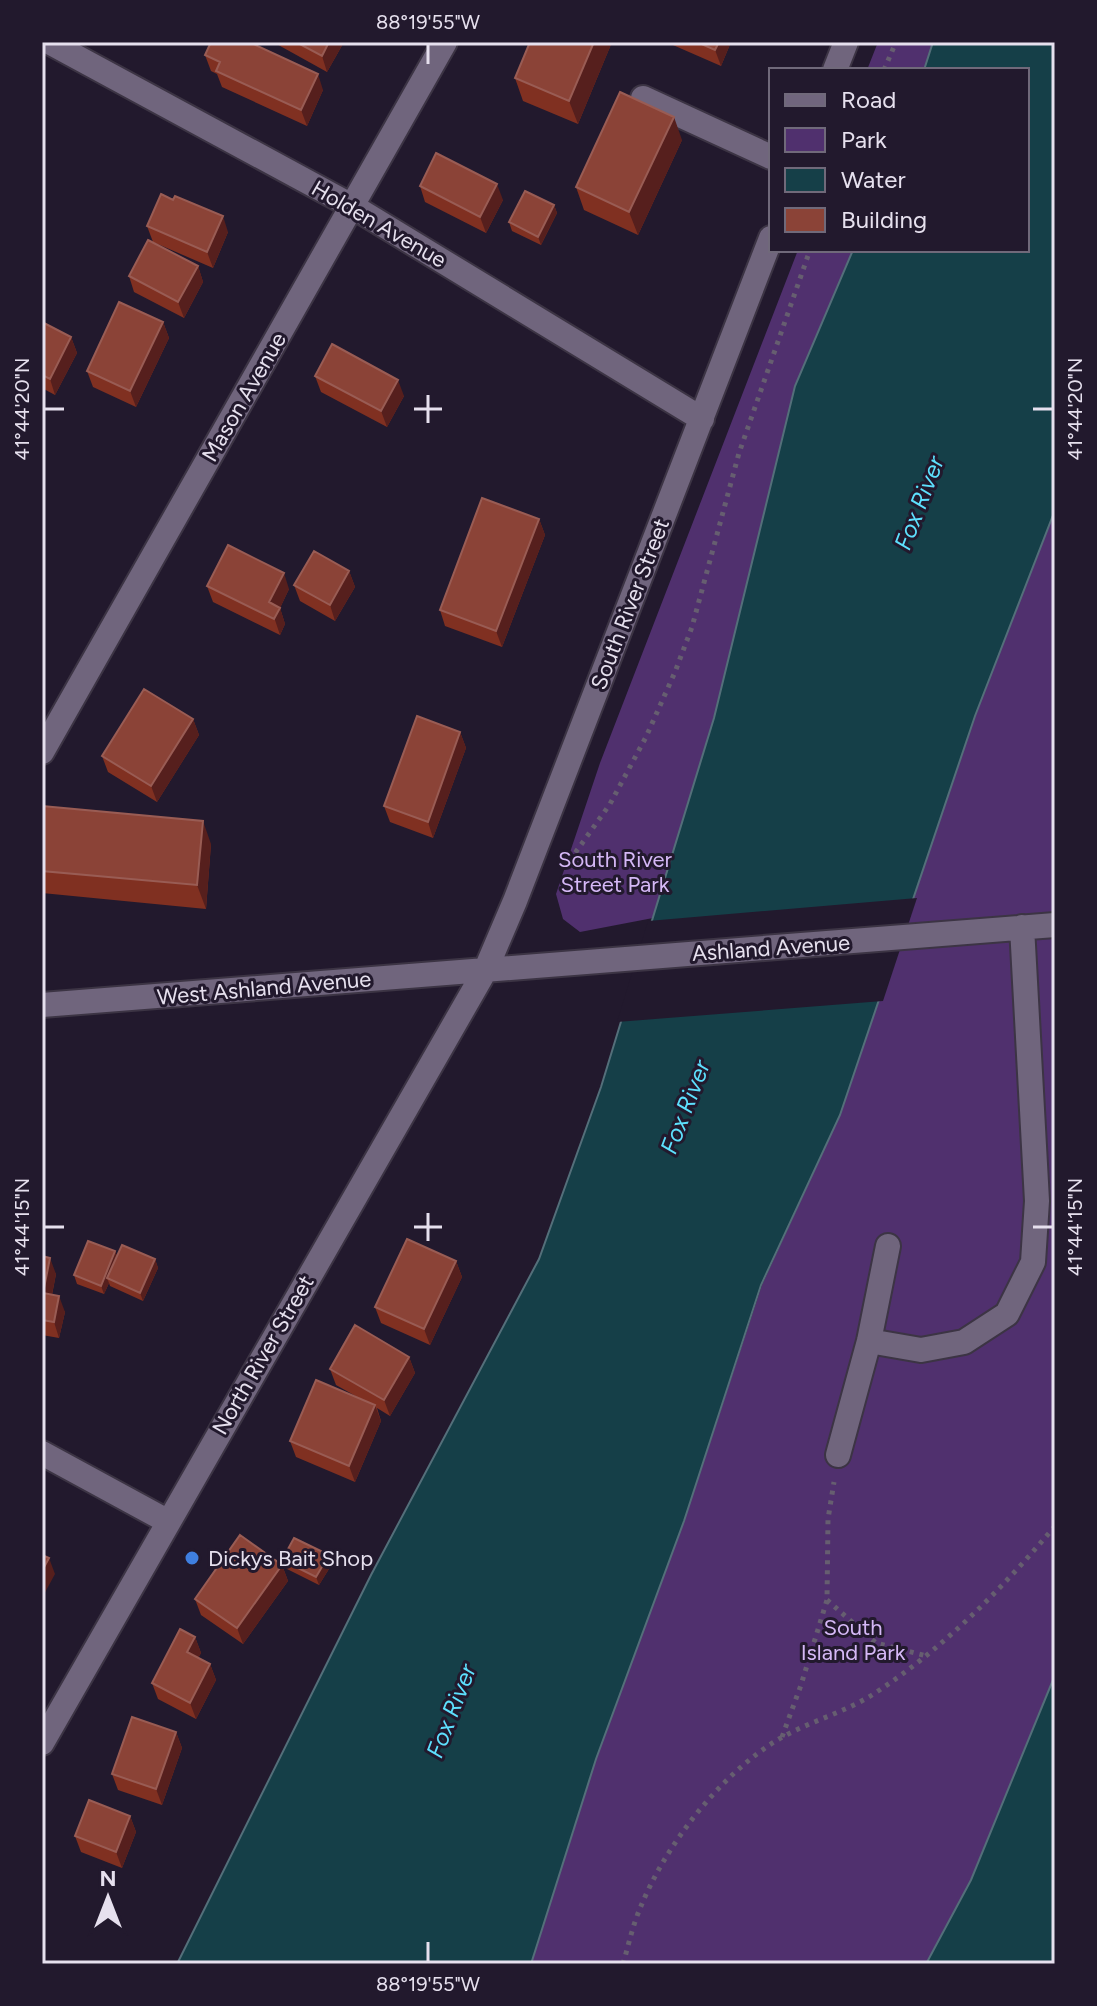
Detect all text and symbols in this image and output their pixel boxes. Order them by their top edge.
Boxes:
text: 88°19'55"W [376,10,480,34]
legend [769,68,1029,252]
text: Road [841,85,896,114]
text: Park [841,125,887,154]
text: Water [841,165,906,194]
street label: Holden Avenue [307,175,451,273]
text: Building [841,205,927,234]
street label: Mason Avenue [196,327,292,467]
text: 41°44'20"N [10,358,34,460]
text: 41°44'20"N [1063,358,1087,460]
water label: Fox River [888,451,950,554]
street label: South River Street [585,515,675,693]
park label: South River Street Park [558,846,673,898]
street label: Ashland Avenue [691,929,851,967]
street label: West Ashland Avenue [156,965,372,1011]
water label: Fox River [654,1055,716,1158]
text: 41°44'15"N [10,1178,34,1276]
text: 41°44'15"N [1063,1178,1087,1276]
street label: North River Street [206,1270,320,1440]
place label: Dickys Bait Shop [208,1545,373,1572]
marker: Dickys Bait Shop [183,1549,201,1567]
park label: South Island Park [801,1614,906,1666]
water label: Fox River [420,1659,482,1762]
north arrow [68,1858,148,1938]
text: N [99,1865,117,1892]
text: 88°19'55"W [376,1972,480,1996]

